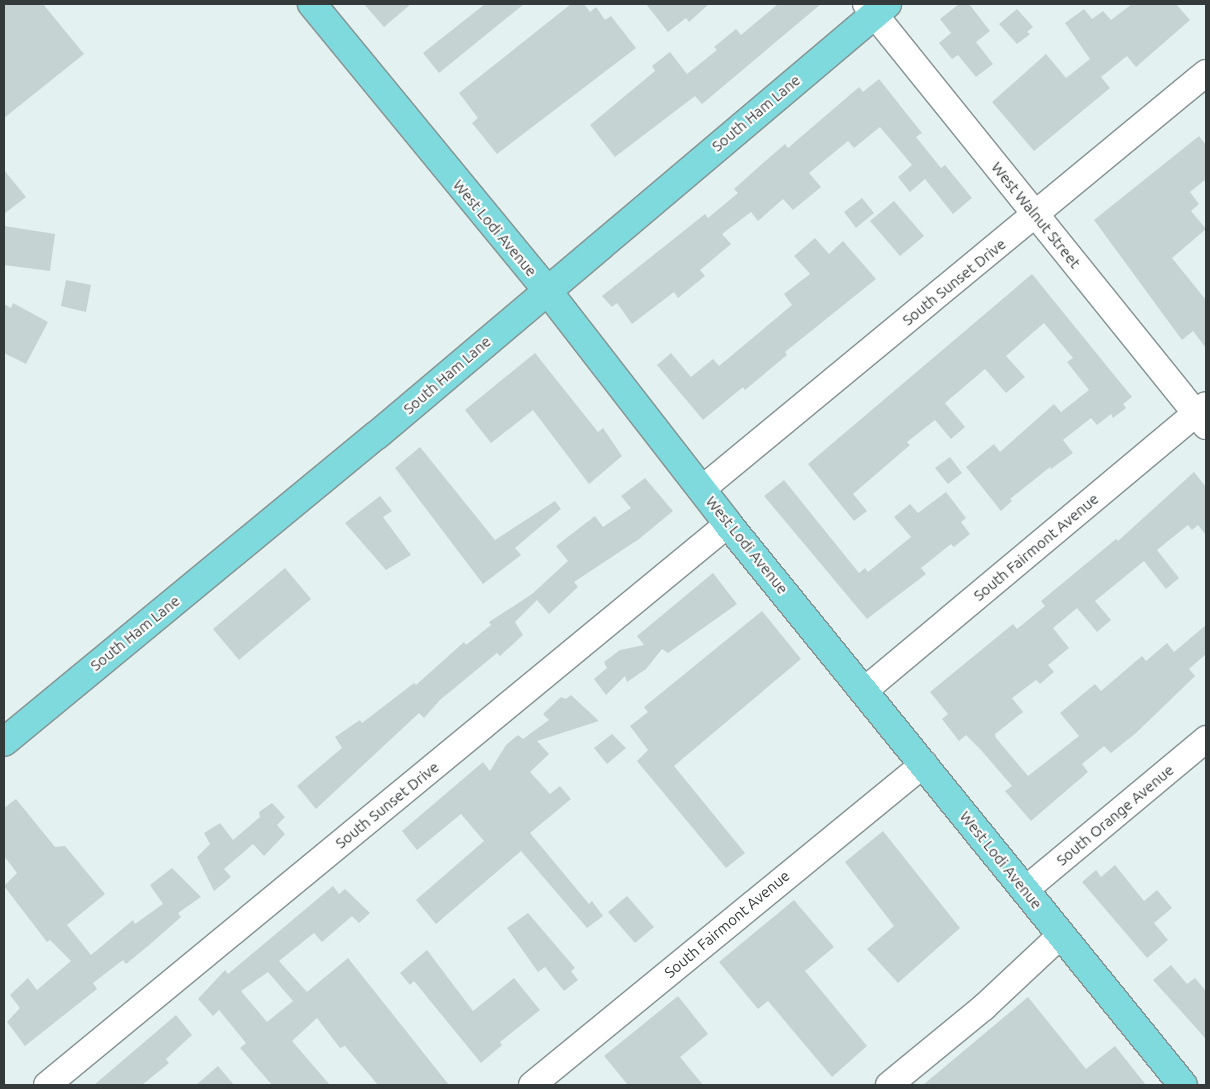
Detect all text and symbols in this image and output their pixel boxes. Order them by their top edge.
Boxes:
street label: South Ham Lane [708,71,804,155]
street label: West Walnut Street [988,158,1084,272]
street label: West Lodi Avenue [449,176,541,280]
street label: South Sunset Drive [899,235,1009,329]
street label: South Ham Lane [400,332,494,418]
street label: South Fairmont Avenue [970,489,1102,605]
street label: West Lodi Avenue [702,492,792,598]
street label: South Ham Lane [87,591,183,675]
street label: South Sunset Drive [332,758,442,852]
street label: South Orange Avenue [1053,761,1177,869]
street label: West Lodi Avenue [956,807,1046,913]
street label: South Fairmont Avenue [661,866,793,982]

